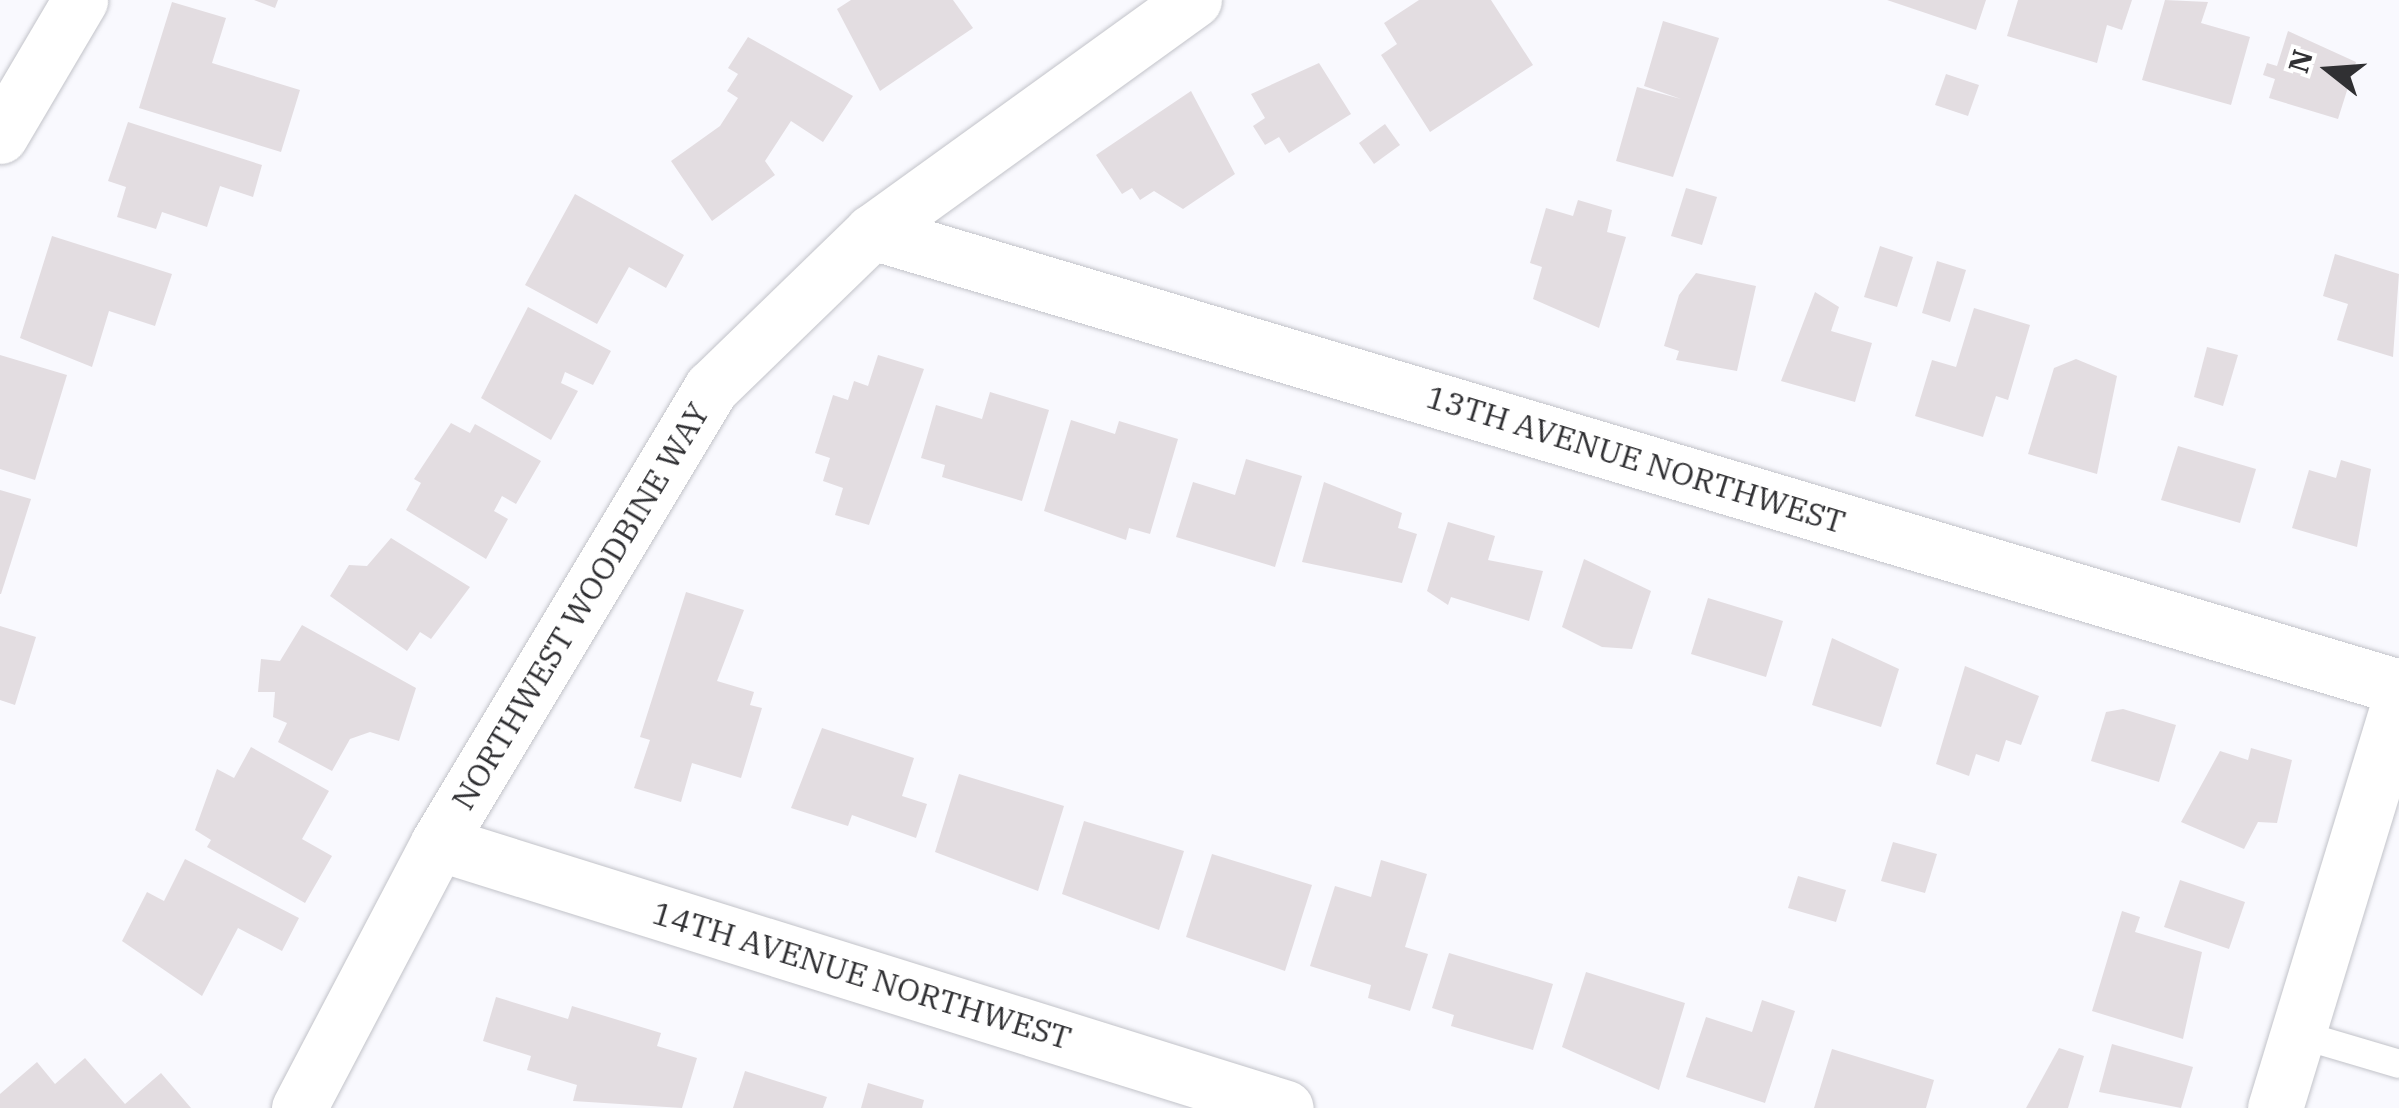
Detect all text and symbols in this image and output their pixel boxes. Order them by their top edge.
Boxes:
north arrow [2279,20,2379,120]
text: N [2279,45,2321,77]
street label: 13TH AVENUE NORTHWEST [1422,377,1850,541]
street label: NORTHWEST WOODBINE WAY [443,396,717,816]
street label: 14TH AVENUE NORTHWEST [648,893,1076,1057]

